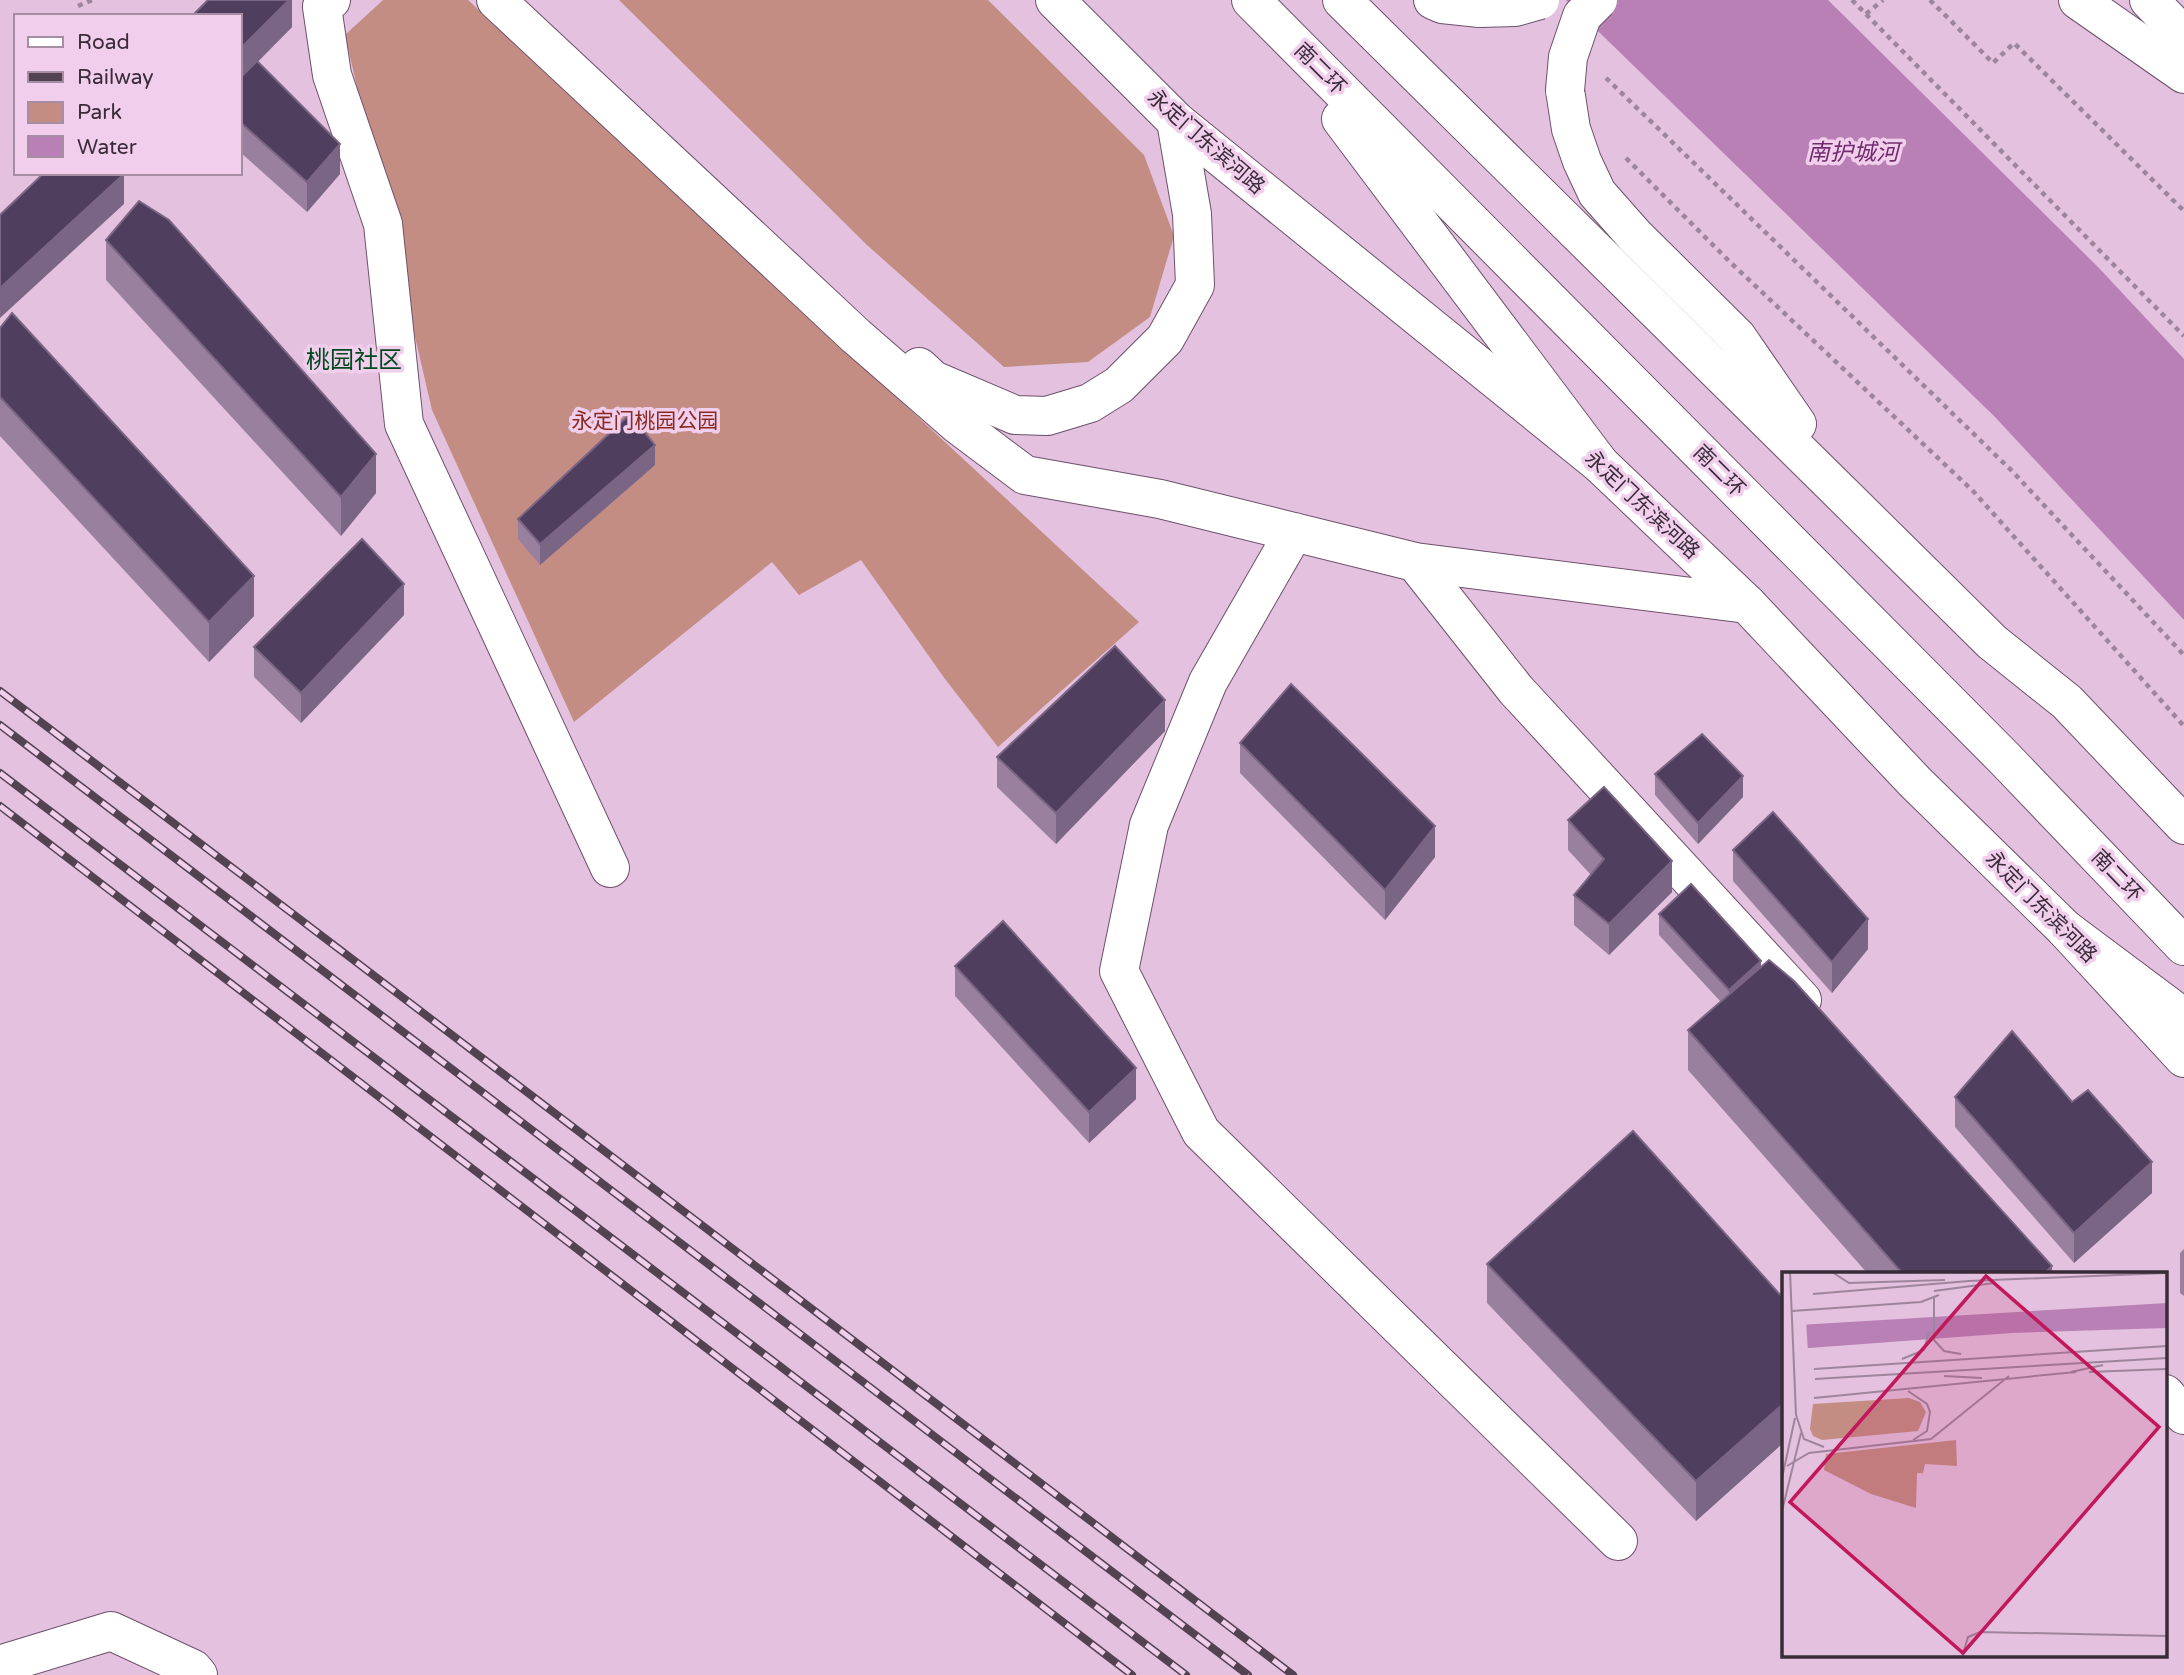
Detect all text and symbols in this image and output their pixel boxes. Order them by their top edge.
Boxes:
legend [14,14,242,175]
text: Road [77,30,130,55]
street label: 南二环 [1289,38,1351,100]
text: Railway [77,65,154,90]
street label: 永定门东滨河路 [1142,84,1270,200]
text: Park [77,100,122,125]
text: Water [77,135,137,160]
water label: 南护城河 [1807,139,1903,167]
district label: 桃园社区 [306,346,402,375]
park label: 永定门桃园公园 [572,409,719,434]
street label: 南二环 [1688,440,1750,502]
street label: 永定门东滨河路 [1580,446,1704,564]
street label: 南二环 [2086,845,2148,907]
street label: 永定门东滨河路 [1980,846,2102,968]
inset map [1782,1272,2166,1658]

